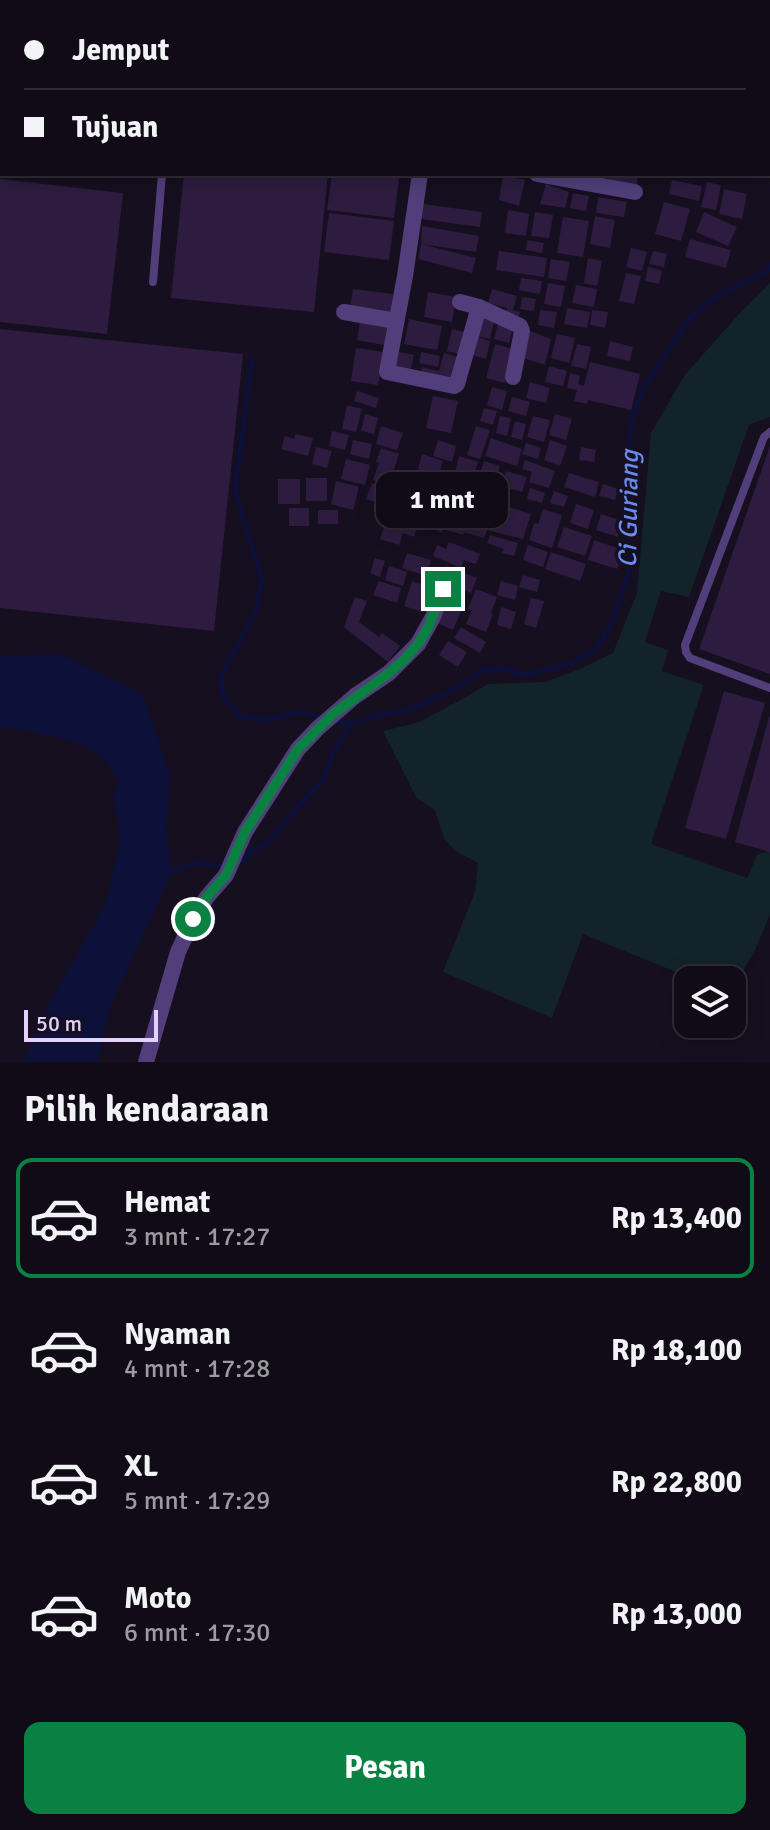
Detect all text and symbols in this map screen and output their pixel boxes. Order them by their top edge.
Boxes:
text: Jemput [72,32,169,69]
text: Tujuan [72,109,159,146]
water label: Ci Guriang [612,448,646,568]
callout: 1 mnt [377,473,509,529]
text: 1 mnt [410,484,474,516]
route end [425,571,461,607]
route start [175,901,211,937]
map controls [674,966,746,1038]
button: layers [674,966,746,1038]
scale bar [24,1006,158,1042]
text: 50 m [36,1010,82,1037]
text: Pilih kendaraan [24,1087,269,1132]
icon: car [28,1182,100,1254]
text: Hemat [124,1184,210,1221]
text: Rp 13,400 [611,1200,742,1237]
text: 3 mnt · 17:27 [124,1221,270,1253]
icon: car [28,1314,100,1386]
text: Nyaman [124,1316,231,1353]
text: Rp 18,100 [611,1332,742,1369]
text: 4 mnt · 17:28 [124,1353,270,1385]
icon: car [28,1446,100,1518]
text: XL [124,1448,158,1485]
text: Rp 22,800 [611,1464,742,1501]
text: 5 mnt · 17:29 [124,1485,270,1517]
icon: car [28,1578,100,1650]
text: Moto [124,1580,191,1617]
text: Rp 13,000 [611,1596,742,1633]
text: 6 mnt · 17:30 [124,1617,270,1649]
button: Pesan [24,1722,746,1814]

